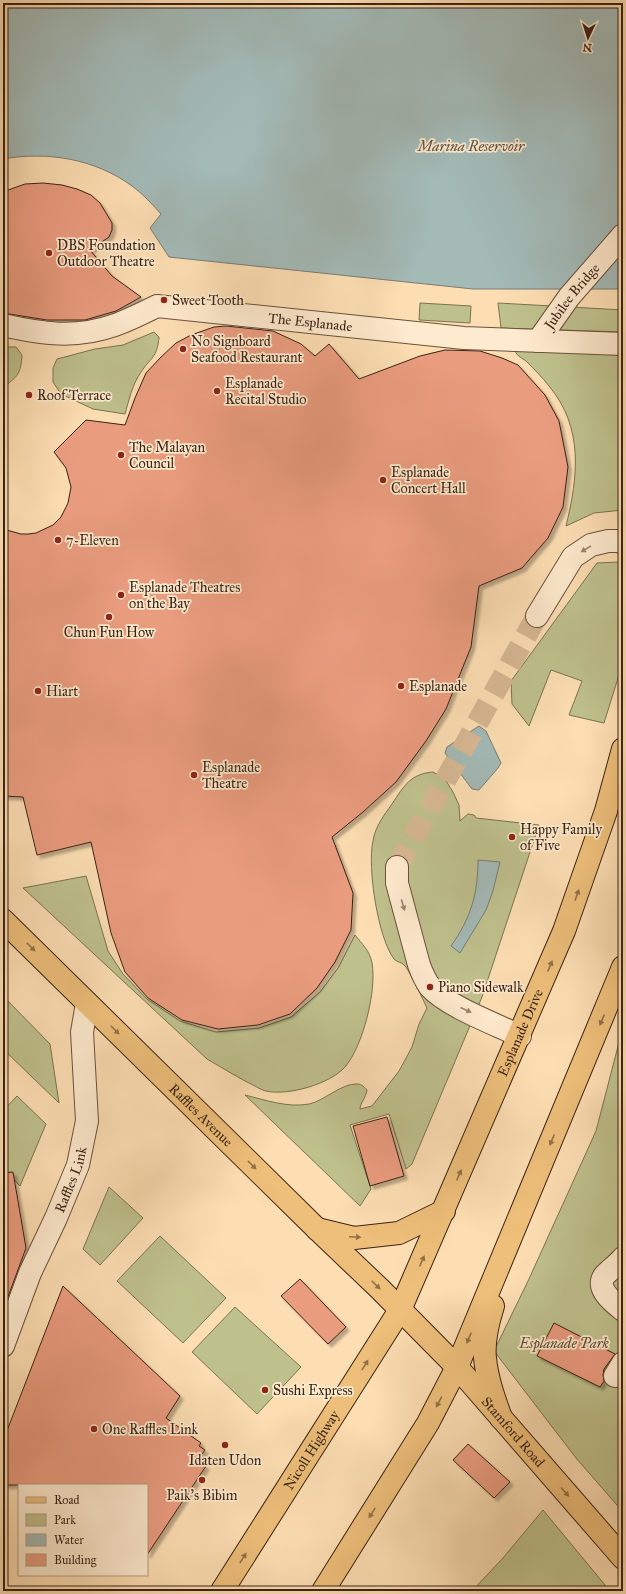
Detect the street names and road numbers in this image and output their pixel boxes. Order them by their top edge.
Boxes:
street label: Jubilee Bridge [539,260,603,335]
street label: The Esplanade [267,309,353,335]
street label: Esplanade Drive [494,986,547,1079]
street label: Raffles Avenue [166,1080,237,1150]
street label: Raffles Link [51,1145,90,1215]
street label: Stamford Road [478,1393,548,1470]
street label: Nicoll Highway [280,1407,343,1493]

